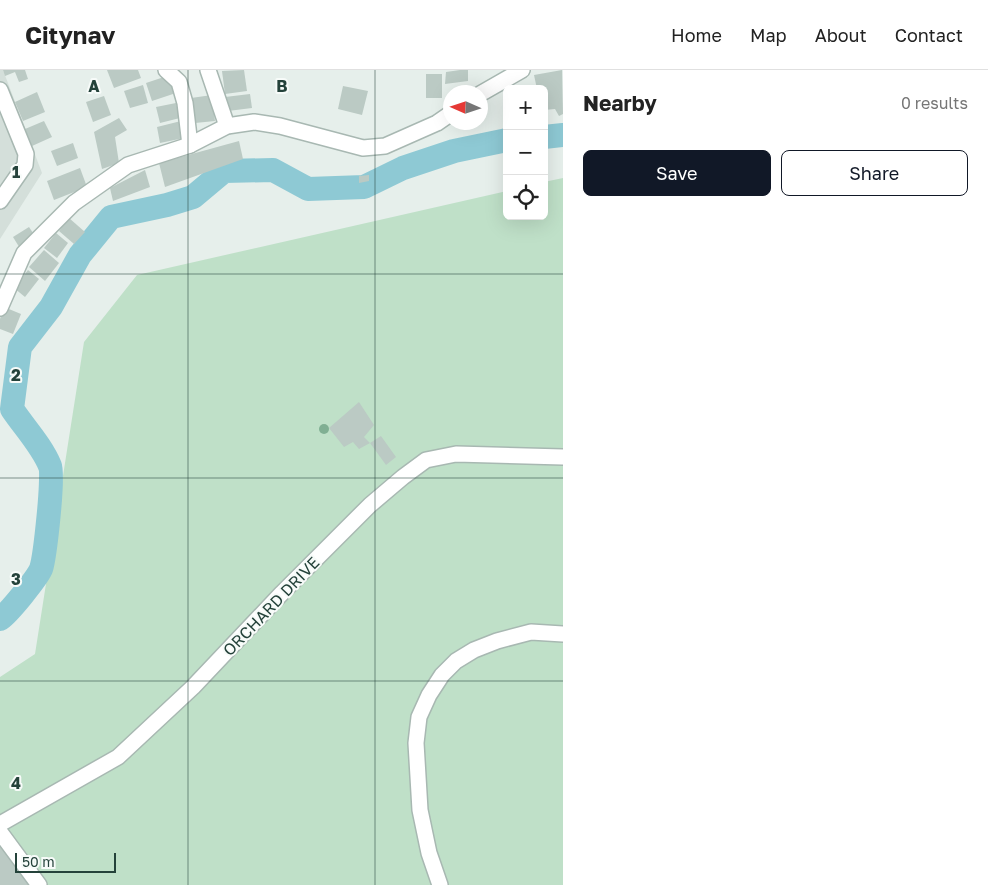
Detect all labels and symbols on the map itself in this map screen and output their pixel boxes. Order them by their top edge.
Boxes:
text: A [88,76,100,96]
text: B [276,76,288,96]
north arrow [443,85,488,130]
text: 1 [12,162,20,182]
text: 2 [11,365,21,385]
street label: ORCHARD DRIVE [219,552,323,660]
text: 3 [11,569,21,589]
text: 4 [11,773,21,793]
scale bar [15,850,116,873]

